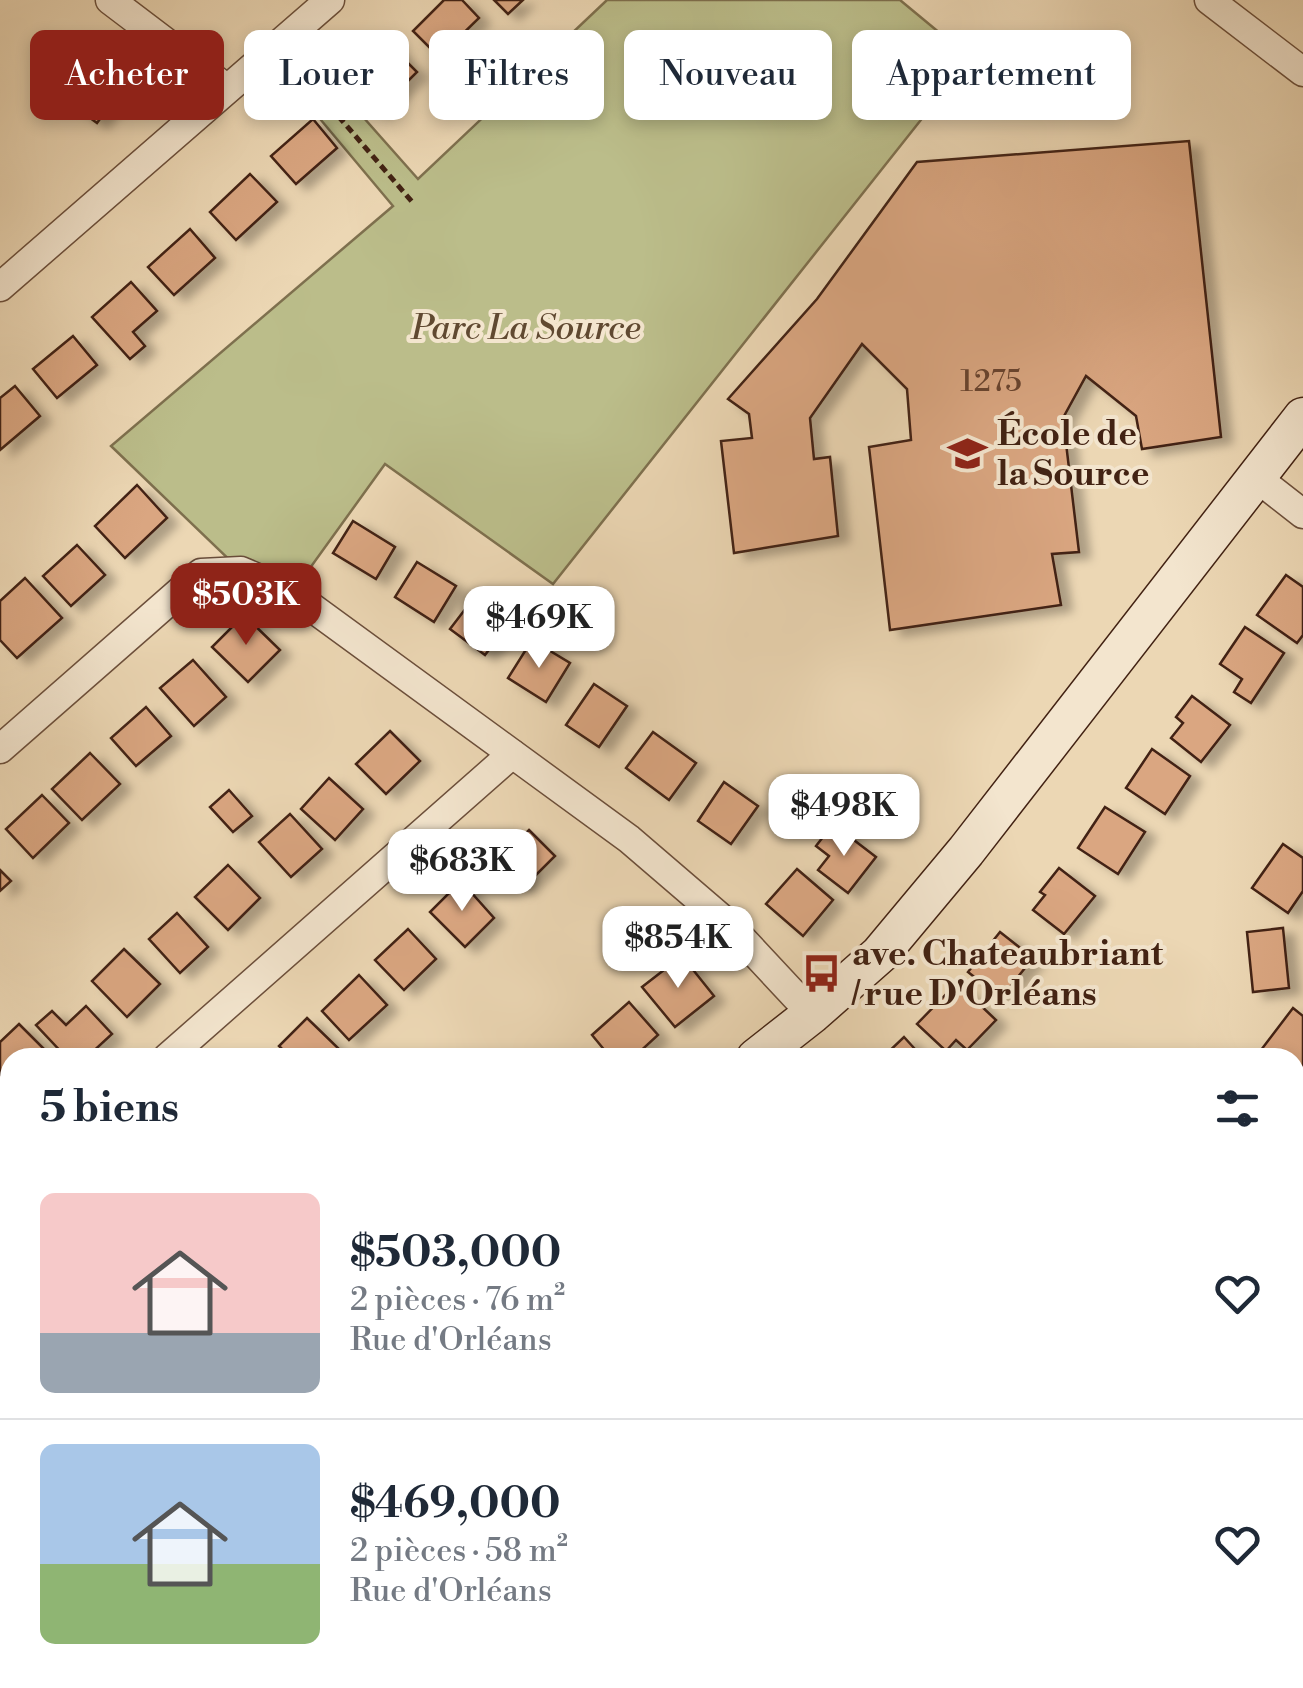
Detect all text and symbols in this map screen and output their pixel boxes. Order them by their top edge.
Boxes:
chip: Acheter [30,30,224,120]
chip: Louer [244,30,409,120]
chip: Filtres [429,30,604,120]
chip: Nouveau [624,30,832,120]
chip: Appartement [852,30,1131,120]
park label: Parc La Source [410,307,641,350]
house number: 1275 [960,363,1022,401]
place label: École de la Source [997,411,1149,496]
school or university icon: École de la Source [946,433,988,475]
pin: $503K [176,563,316,648]
text: $503K [192,575,300,615]
pin: $469K [469,586,609,671]
text: $469K [486,598,592,638]
pin: $498K [774,774,914,859]
text: $498K [791,786,897,826]
pin: $683K [392,829,532,914]
text: $683K [410,841,514,881]
pin: $854K [608,906,748,991]
text: $854K [624,918,732,958]
place label: ave. Chateaubriant / rue D'Orléans [851,933,1164,1016]
bus stop icon: ave. Chateaubriant / rue D'Orléans [801,953,843,995]
icon: filters [1210,1081,1265,1136]
text: 5 biens [40,1082,179,1135]
text: $503,000 [350,1227,561,1280]
icon: home [120,1233,240,1353]
icon: heart [1210,1266,1265,1321]
text: 2 pièces · 76 m² [350,1280,565,1320]
text: Rue d'Orléans [350,1320,552,1360]
text: $469,000 [350,1478,561,1531]
icon: home [120,1484,240,1604]
icon: heart [1210,1517,1265,1572]
text: 2 pièces · 58 m² [350,1531,568,1571]
text: Rue d'Orléans [350,1571,552,1611]

